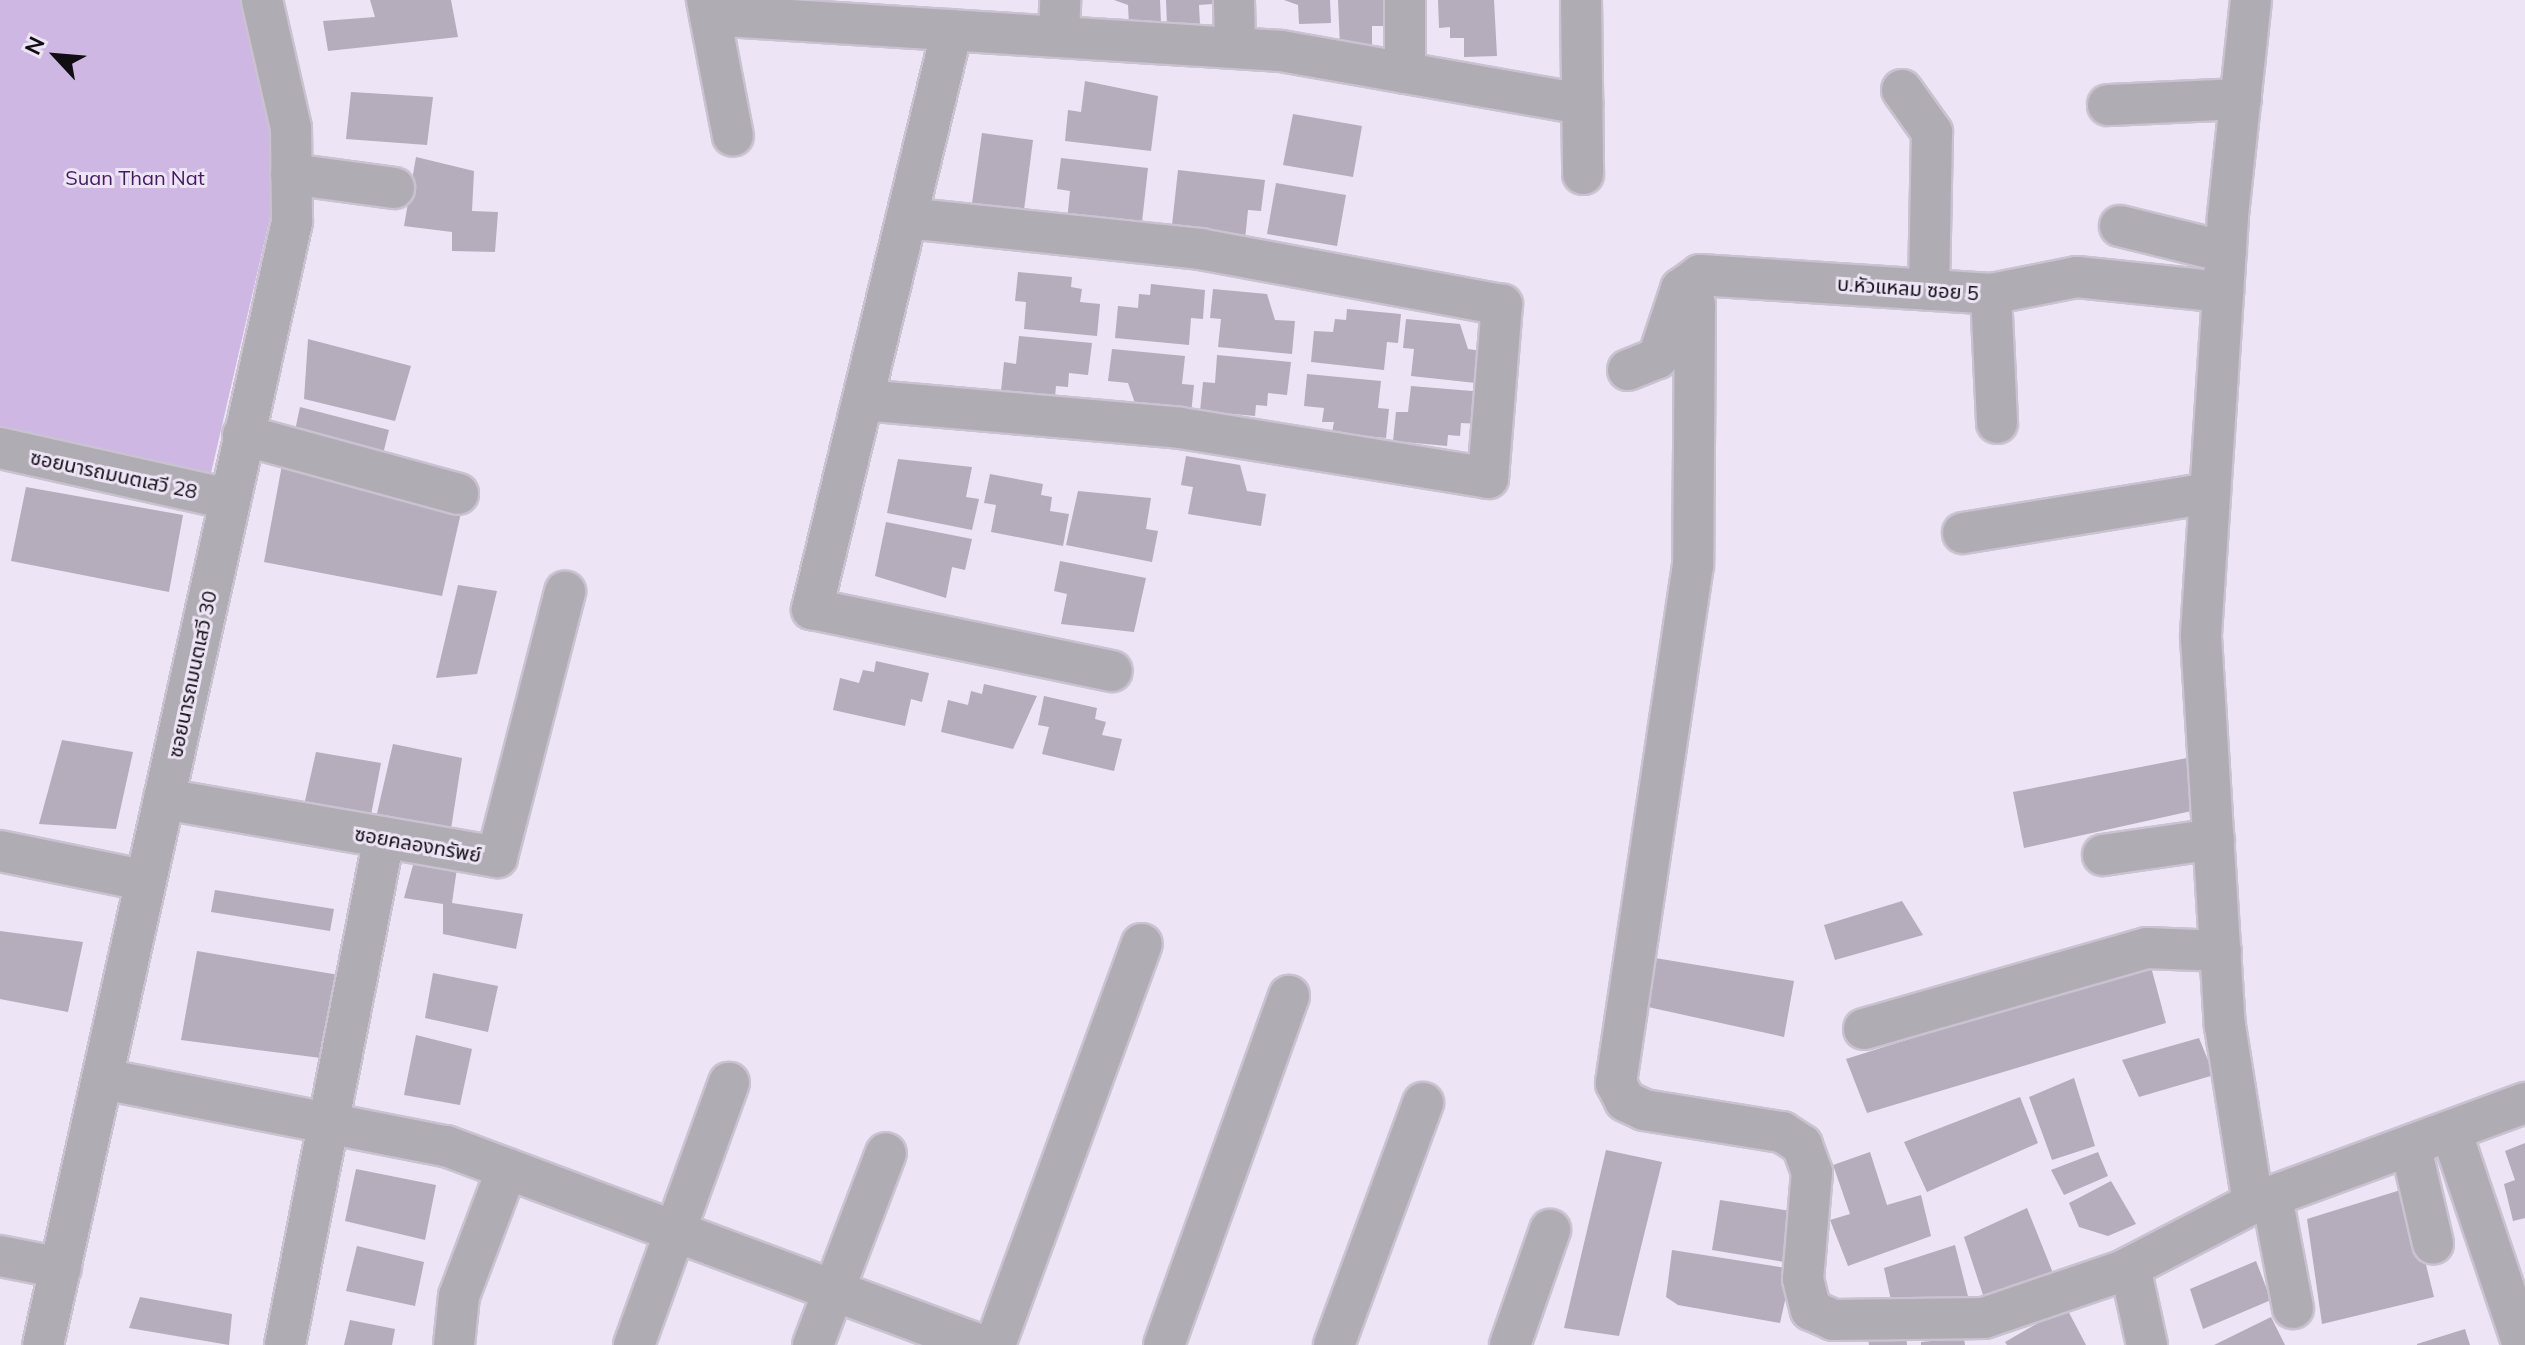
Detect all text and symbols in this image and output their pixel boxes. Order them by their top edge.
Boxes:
north arrow [16,16,96,96]
text: N [18,32,51,59]
park label: Suan Than Nat [65,165,205,189]
street label: บ.หัวแหลม ซอย 5 [1836,271,1980,305]
street label: ซอยนารถมนตเสวี 28 [28,445,200,503]
street label: ซอยนารถมนตเสวี 30 [163,588,221,760]
street label: ซอยคลองทรัพย์ [353,821,483,867]

